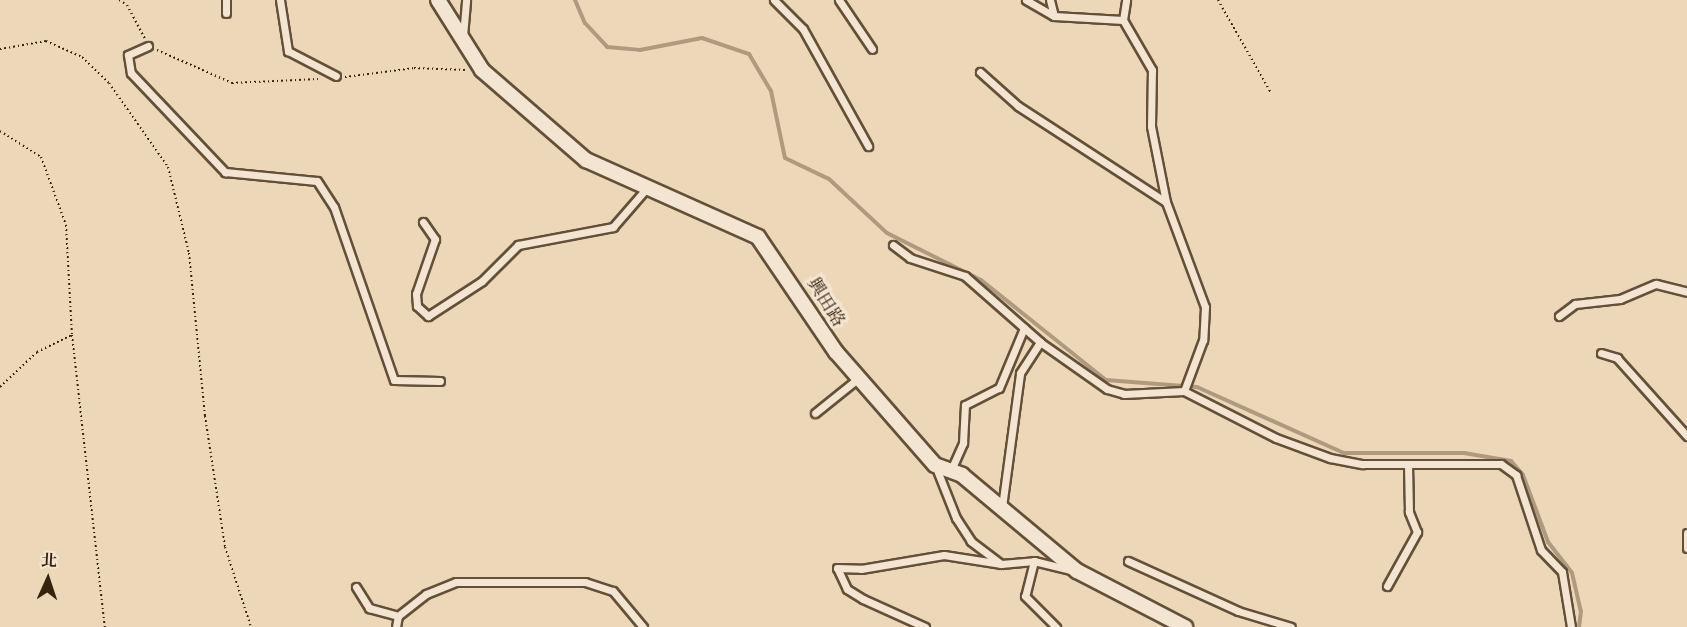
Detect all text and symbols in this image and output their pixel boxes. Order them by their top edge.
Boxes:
street label: 興田路 [803,273,849,331]
north arrow [18,549,78,609]
text: 北 [40,551,57,570]

